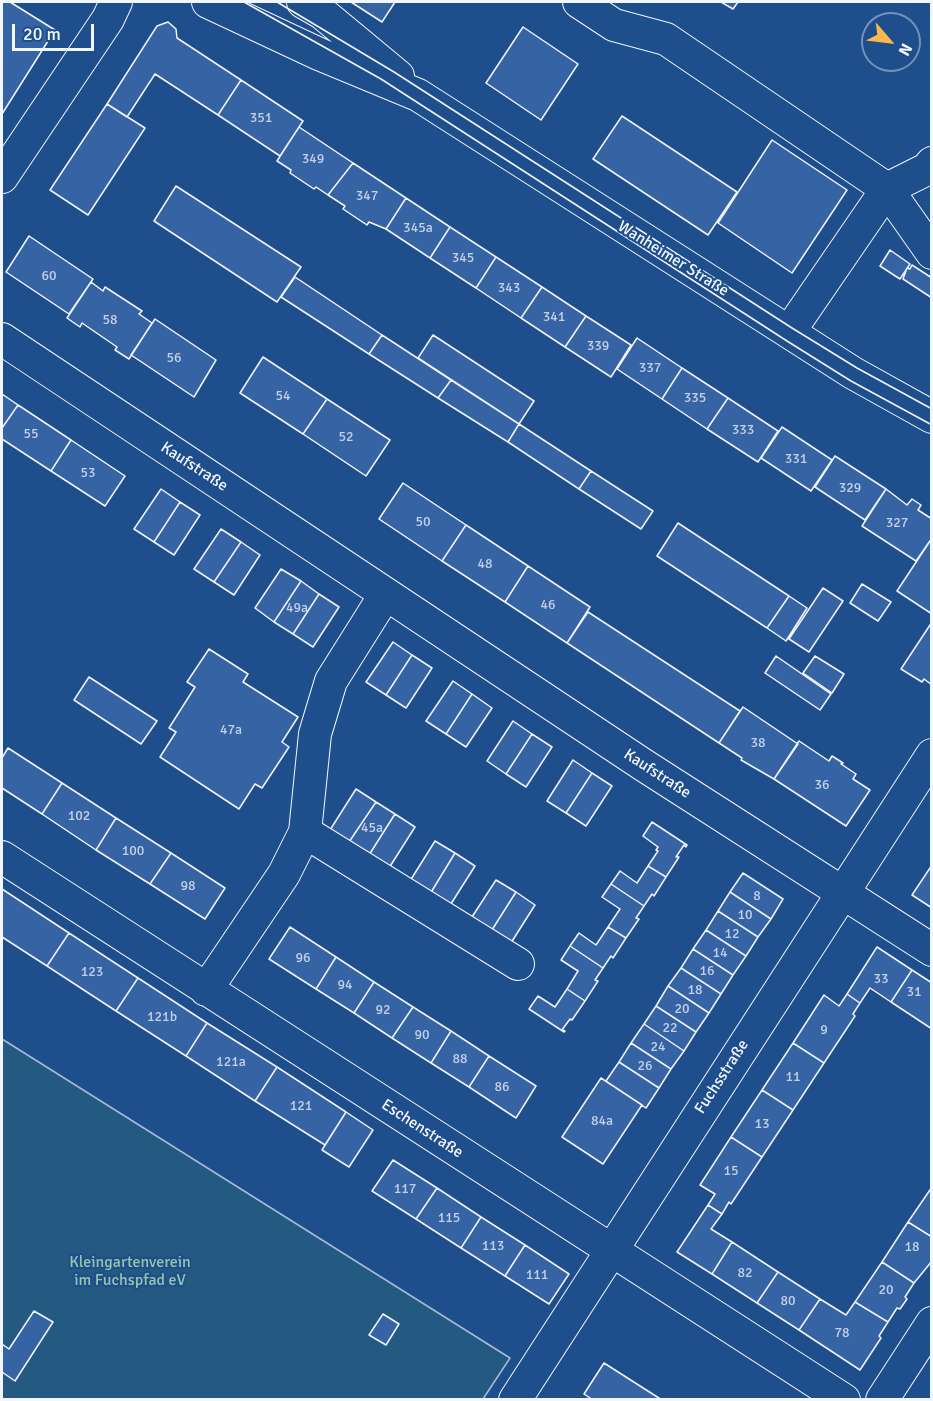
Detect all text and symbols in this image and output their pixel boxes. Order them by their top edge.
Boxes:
scale bar [15,12,98,50]
north arrow [861,12,921,72]
text: 20 m [23,23,61,45]
text: N [894,40,917,59]
house number: 351 [250,110,272,126]
house number: 349 [302,151,324,167]
house number: 347 [356,188,378,204]
street label: Wanheimer Straße [614,217,732,301]
house number: 345a [403,220,433,236]
house number: 345 [452,250,474,266]
house number: 60 [41,268,57,284]
house number: 343 [498,280,520,296]
house number: 341 [543,309,565,325]
house number: 58 [102,312,118,328]
house number: 339 [587,338,609,354]
house number: 56 [166,350,182,366]
house number: 337 [639,360,661,376]
house number: 54 [275,388,291,404]
house number: 335 [684,390,706,406]
house number: 333 [732,422,754,438]
house number: 55 [23,426,39,442]
house number: 52 [338,429,354,445]
street label: Kaufstraße [157,438,231,496]
house number: 331 [785,451,807,467]
house number: 53 [80,465,96,481]
house number: 329 [839,480,861,496]
house number: 50 [415,514,431,530]
house number: 327 [886,515,908,531]
house number: 48 [477,556,493,572]
house number: 46 [540,597,556,613]
house number: 49a [286,600,308,616]
house number: 47a [220,722,242,738]
house number: 38 [750,735,766,751]
street label: Kaufstraße [620,745,694,803]
house number: 36 [814,777,830,793]
house number: 102 [68,808,90,824]
house number: 45a [361,820,383,836]
house number: 100 [122,843,144,859]
house number: 98 [180,878,196,894]
house number: 8 [753,888,761,904]
house number: 10 [737,907,753,923]
house number: 12 [724,926,740,942]
house number: 14 [712,945,728,961]
house number: 96 [295,950,311,966]
house number: 16 [699,963,715,979]
house number: 123 [81,964,103,980]
house number: 33 [873,971,889,987]
house number: 94 [337,977,353,993]
house number: 18 [687,982,703,998]
house number: 31 [906,984,922,1000]
house number: 20 [674,1001,690,1017]
house number: 92 [375,1002,391,1018]
house number: 121b [147,1009,177,1025]
house number: 22 [662,1020,678,1036]
house number: 9 [820,1022,828,1038]
house number: 90 [414,1027,430,1043]
street label: Fuchsstraße [691,1036,753,1118]
house number: 24 [650,1039,666,1055]
house number: 88 [452,1051,468,1067]
house number: 121a [216,1054,246,1070]
house number: 26 [637,1058,653,1074]
house number: 11 [785,1069,801,1085]
house number: 86 [494,1079,510,1095]
street label: Eschenstraße [378,1095,466,1163]
house number: 121 [290,1098,312,1114]
house number: 84a [591,1113,613,1129]
house number: 13 [754,1116,770,1132]
house number: 15 [723,1163,739,1179]
house number: 117 [394,1181,416,1197]
house number: 115 [438,1210,460,1226]
house number: 113 [482,1238,504,1254]
house number: 18 [904,1239,920,1255]
park label: Kleingartenverein im Fuchspfad eV [69,1253,191,1291]
house number: 82 [737,1265,753,1281]
house number: 111 [526,1267,548,1283]
house number: 20 [878,1282,894,1298]
house number: 80 [780,1293,796,1309]
house number: 78 [834,1325,850,1341]

